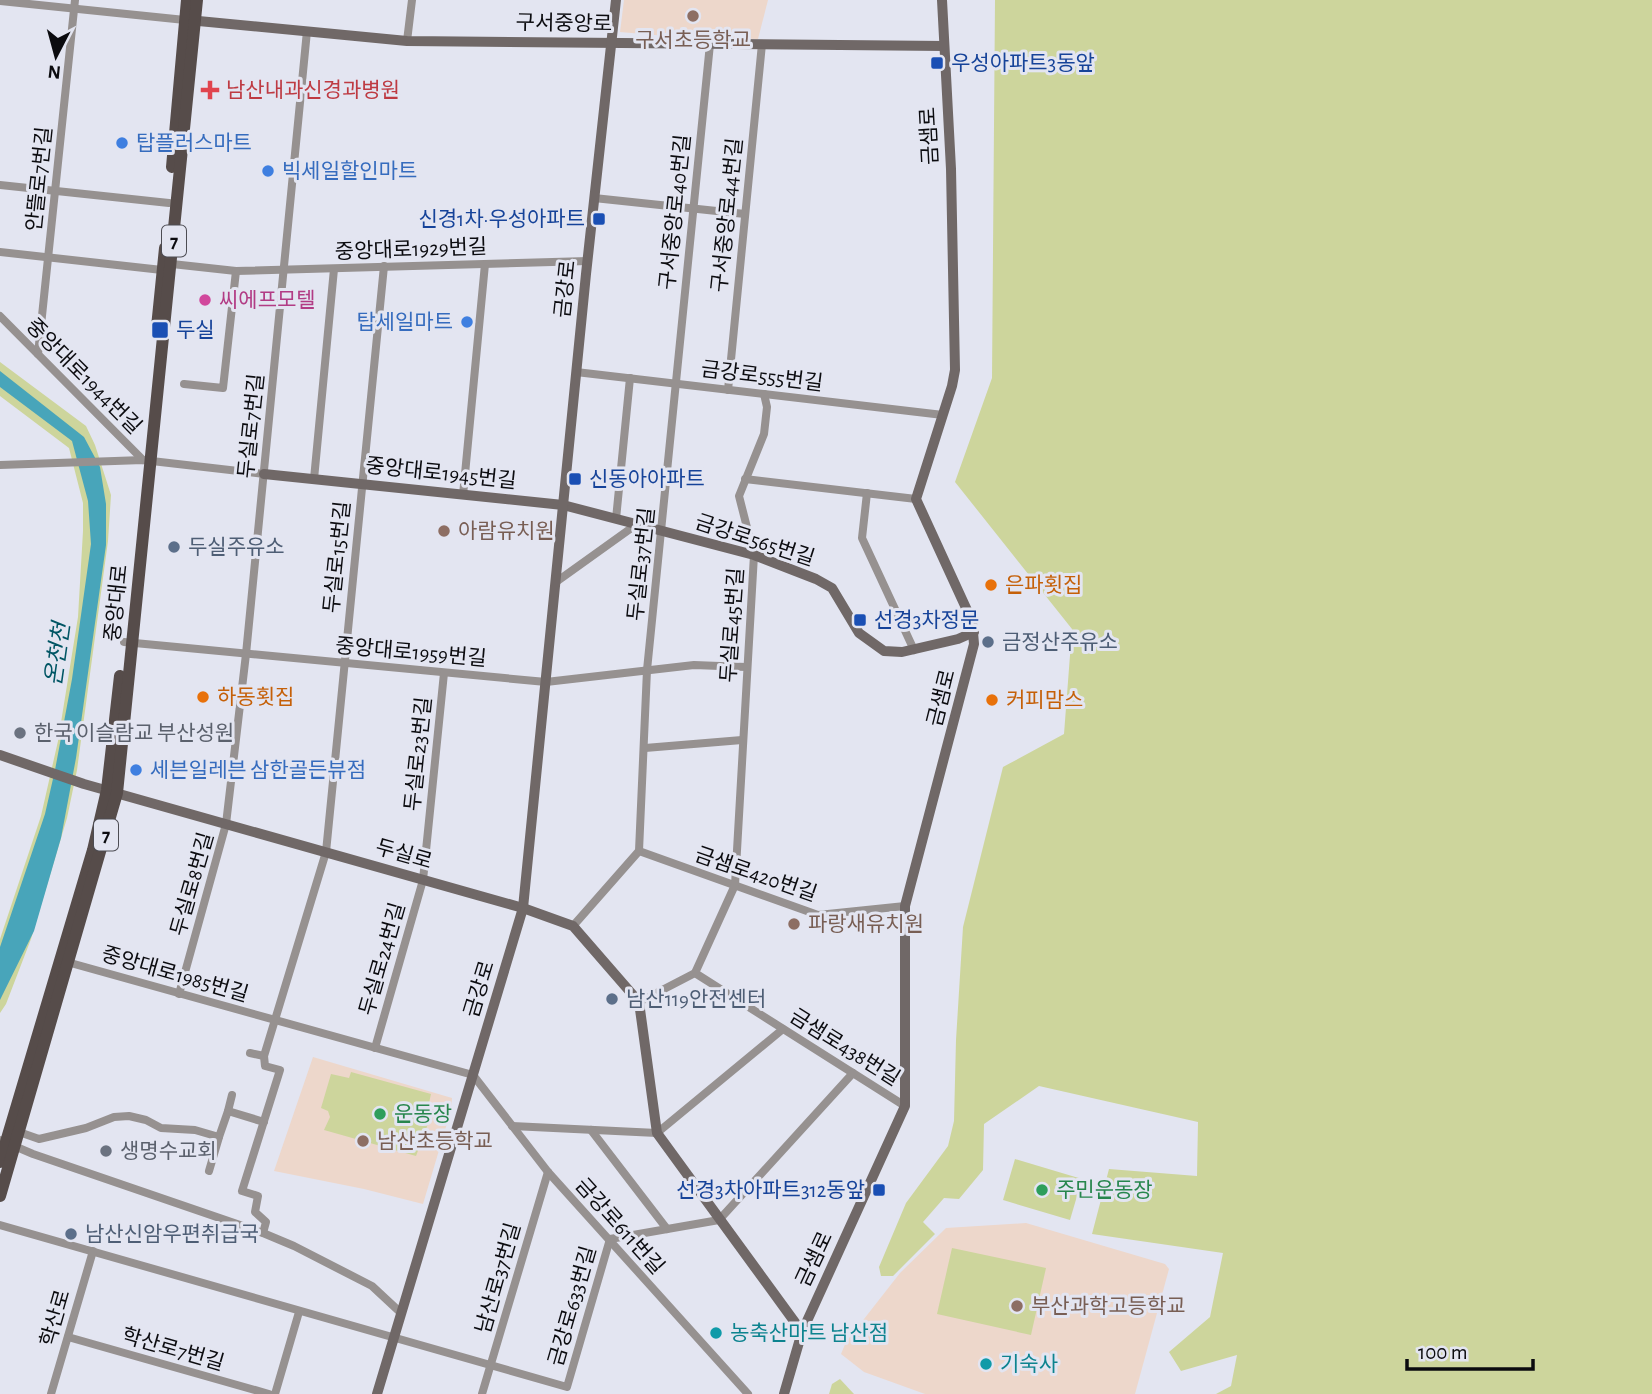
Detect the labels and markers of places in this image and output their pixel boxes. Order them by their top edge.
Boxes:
marker: 구서초등학교 [685,8,701,24]
place label: 구서초등학교 [635,29,751,51]
place label: 우성아파트3동앞 [951,52,1095,74]
marker: 우성아파트3동앞 [929,55,945,71]
place label: 남산내과신경과병원 [226,79,400,101]
marker: 남산내과신경과병원 [200,80,220,100]
place label: 탑플러스마트 [136,132,252,154]
marker: 탑플러스마트 [114,135,130,151]
place label: 빅세일할인마트 [282,160,417,182]
marker: 빅세일할인마트 [260,163,276,179]
place label: 신경1차·우성아파트 [418,208,585,230]
marker: 신경1차·우성아파트 [591,211,607,227]
place label: 씨에프모텔 [219,289,316,311]
marker: 씨에프모텔 [197,292,213,308]
place label: 탑세일마트 [356,311,453,333]
marker: 탑세일마트 [459,314,475,330]
place label: 두실 [176,319,215,341]
marker: 두실 [150,320,170,340]
place label: 신동아아파트 [589,468,705,490]
marker: 신동아아파트 [567,471,583,487]
place label: 아람유치원 [458,520,555,542]
marker: 아람유치원 [436,523,452,539]
place label: 두실주유소 [188,536,285,558]
marker: 두실주유소 [166,539,182,555]
place label: 은파횟집 [1005,574,1082,596]
marker: 은파횟집 [983,577,999,593]
place label: 선경3차정문 [874,609,979,631]
marker: 선경3차정문 [852,612,868,628]
place label: 금정산주유소 [1002,631,1118,653]
marker: 금정산주유소 [980,634,996,650]
place label: 하동횟집 [217,686,294,708]
marker: 하동횟집 [195,689,211,705]
place label: 커피맘스 [1006,689,1083,711]
marker: 커피맘스 [984,692,1000,708]
place label: 한국 이슬람교 부산성원 [34,722,234,744]
marker: 한국 이슬람교 부산성원 [12,725,28,741]
place label: 세븐일레븐 삼한골든뷰점 [150,759,366,781]
marker: 세븐일레븐 삼한골든뷰점 [128,762,144,778]
place label: 파랑새유치원 [808,913,924,935]
marker: 파랑새유치원 [786,916,802,932]
place label: 남산119안전센터 [626,988,766,1010]
marker: 남산119안전센터 [604,991,620,1007]
place label: 운동장 [394,1103,452,1125]
marker: 운동장 [372,1106,388,1122]
place label: 남산초등학교 [377,1130,493,1152]
marker: 남산초등학교 [355,1133,371,1149]
place label: 생명수교회 [120,1140,217,1162]
marker: 생명수교회 [98,1143,114,1159]
place label: 선경3차아파트312동앞 [676,1179,865,1201]
place label: 주민운동장 [1056,1179,1153,1201]
marker: 선경3차아파트312동앞 [871,1182,887,1198]
marker: 주민운동장 [1034,1182,1050,1198]
place label: 남산신암우편취급국 [85,1223,259,1245]
marker: 남산신암우편취급국 [63,1226,79,1242]
place label: 부산과학고등학교 [1031,1295,1186,1317]
marker: 부산과학고등학교 [1009,1298,1025,1314]
place label: 농축산마트 남산점 [730,1322,888,1344]
marker: 농축산마트 남산점 [708,1325,724,1341]
place label: 기숙사 [1000,1353,1058,1375]
marker: 기숙사 [978,1356,994,1372]

